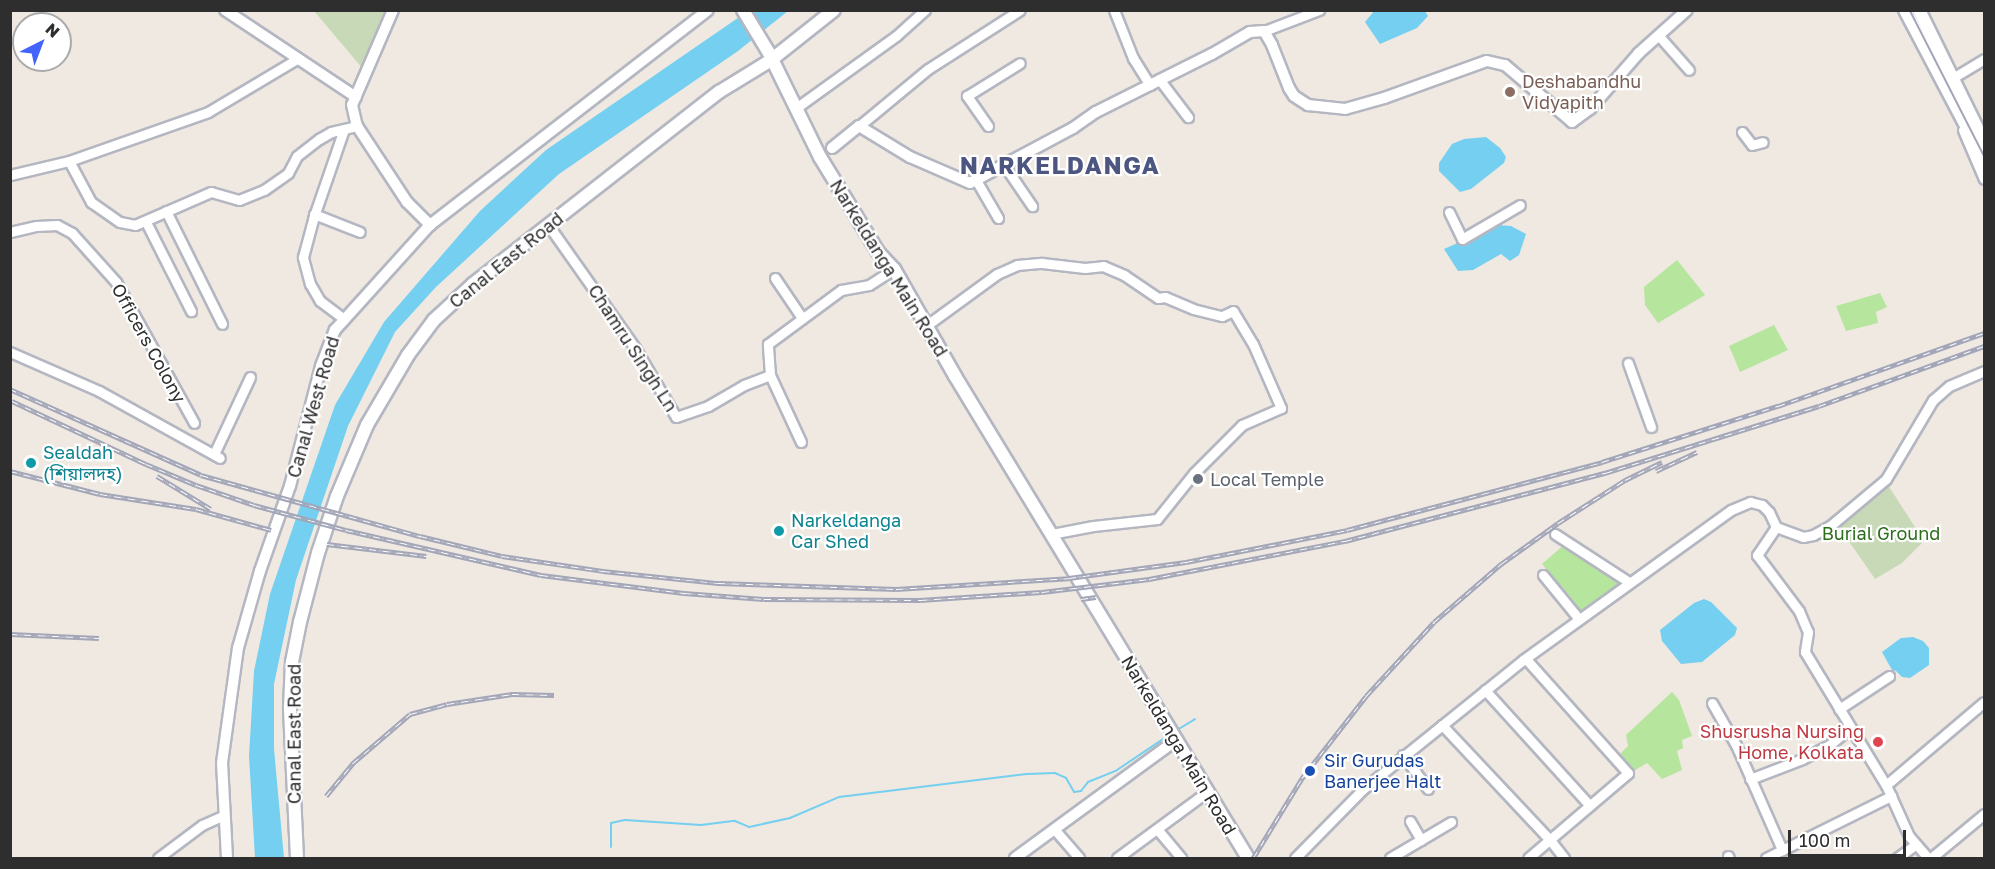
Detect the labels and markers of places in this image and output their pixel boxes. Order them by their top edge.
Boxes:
place label: Deshabandhu Vidyapith [1522,71,1641,113]
marker: Deshabandhu Vidyapith [1503,85,1517,99]
place label: Sealdah (শিয়ালদহ) [43,442,123,484]
marker: Sealdah (শিয়ালদহ) [24,456,38,470]
place label: Local Temple [1210,468,1324,490]
marker: Local Temple [1191,472,1205,486]
place label: Narkeldanga Car Shed [791,510,901,552]
marker: Narkeldanga Car Shed [772,524,786,538]
place label: Shusrusha Nursing Home, Kolkata [1700,721,1864,764]
marker: Shusrusha Nursing Home, Kolkata [1869,733,1887,751]
place label: Sir Gurudas Banerjee Halt [1324,750,1441,792]
marker: Sir Gurudas Banerjee Halt [1301,762,1319,780]

